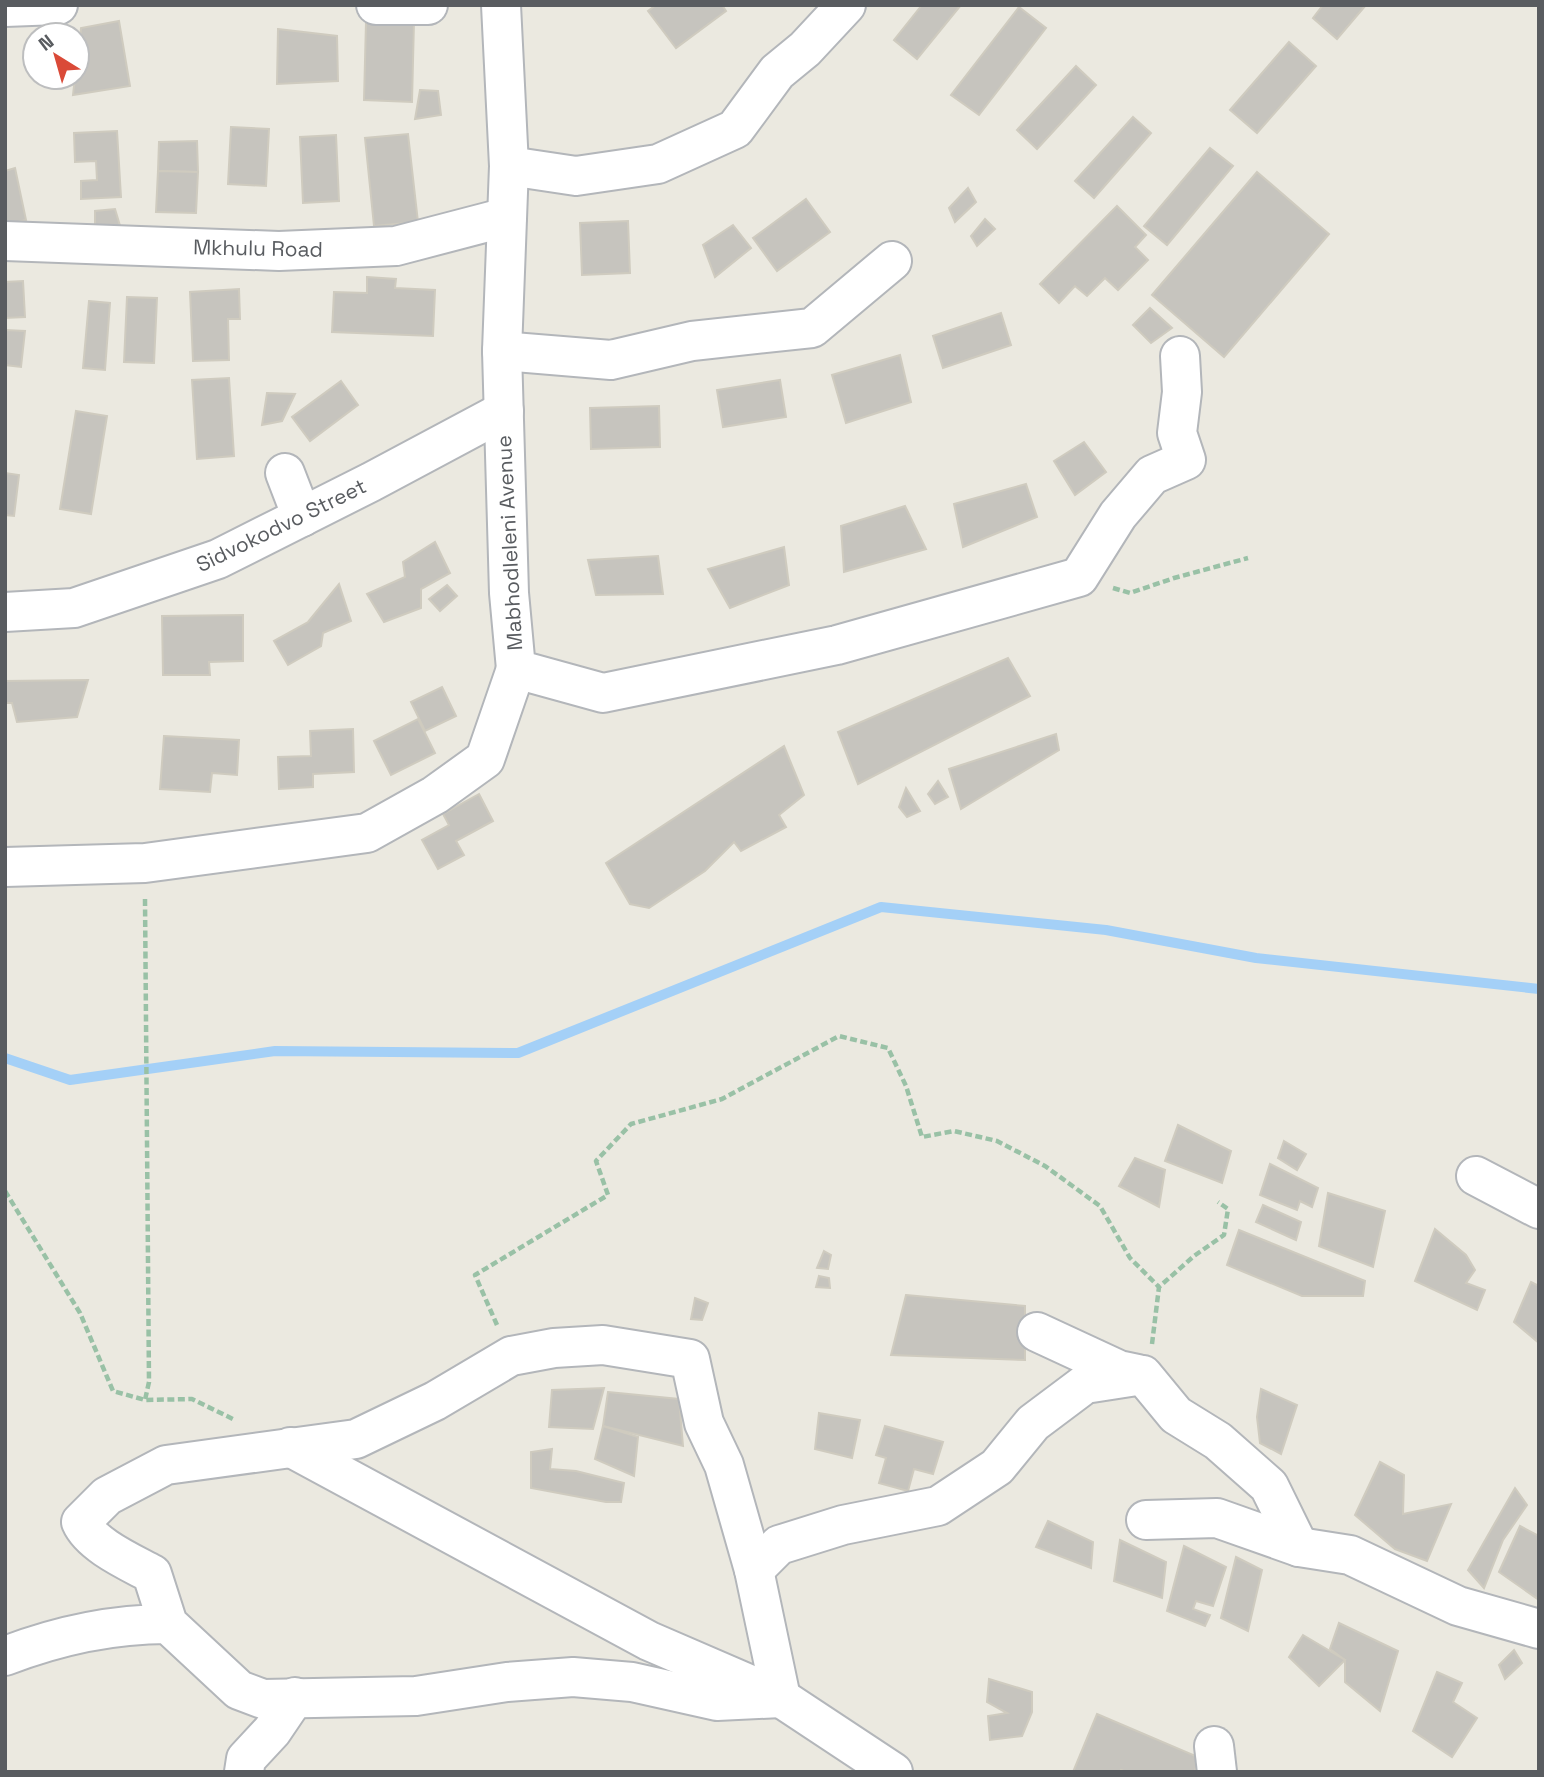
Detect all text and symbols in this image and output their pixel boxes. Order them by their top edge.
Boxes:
north arrow [21,21,91,91]
text: N [33,29,59,57]
street label: Mkhulu Road [193,233,323,263]
street label: Mabhodleleni Avenue [490,435,528,651]
street label: Sidvokodvo Street [191,472,371,578]

